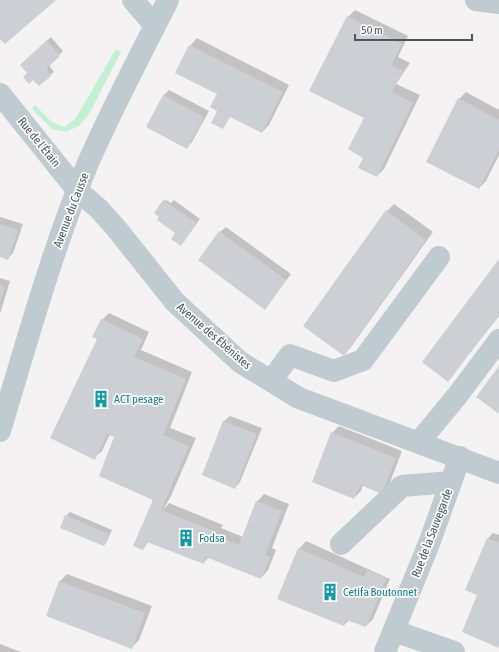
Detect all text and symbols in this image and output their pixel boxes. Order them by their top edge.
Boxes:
scale bar [355,16,472,42]
text: 50 m [361,23,383,37]
street label: Rue de l'Étain [15,114,63,170]
street label: Avenue du Causse [50,171,92,249]
street label: Avenue des Ébénistes [174,300,254,372]
building icon: ACT pesage [91,389,111,409]
place label: ACT pesage [114,392,164,406]
street label: Rue de la Sauvegarde [409,487,455,579]
building icon: Fodsa [176,528,196,548]
place label: Fodsa [199,531,225,545]
building icon: Cetifa Boutonnet [320,582,340,602]
place label: Cetifa Boutonnet [343,585,418,599]

